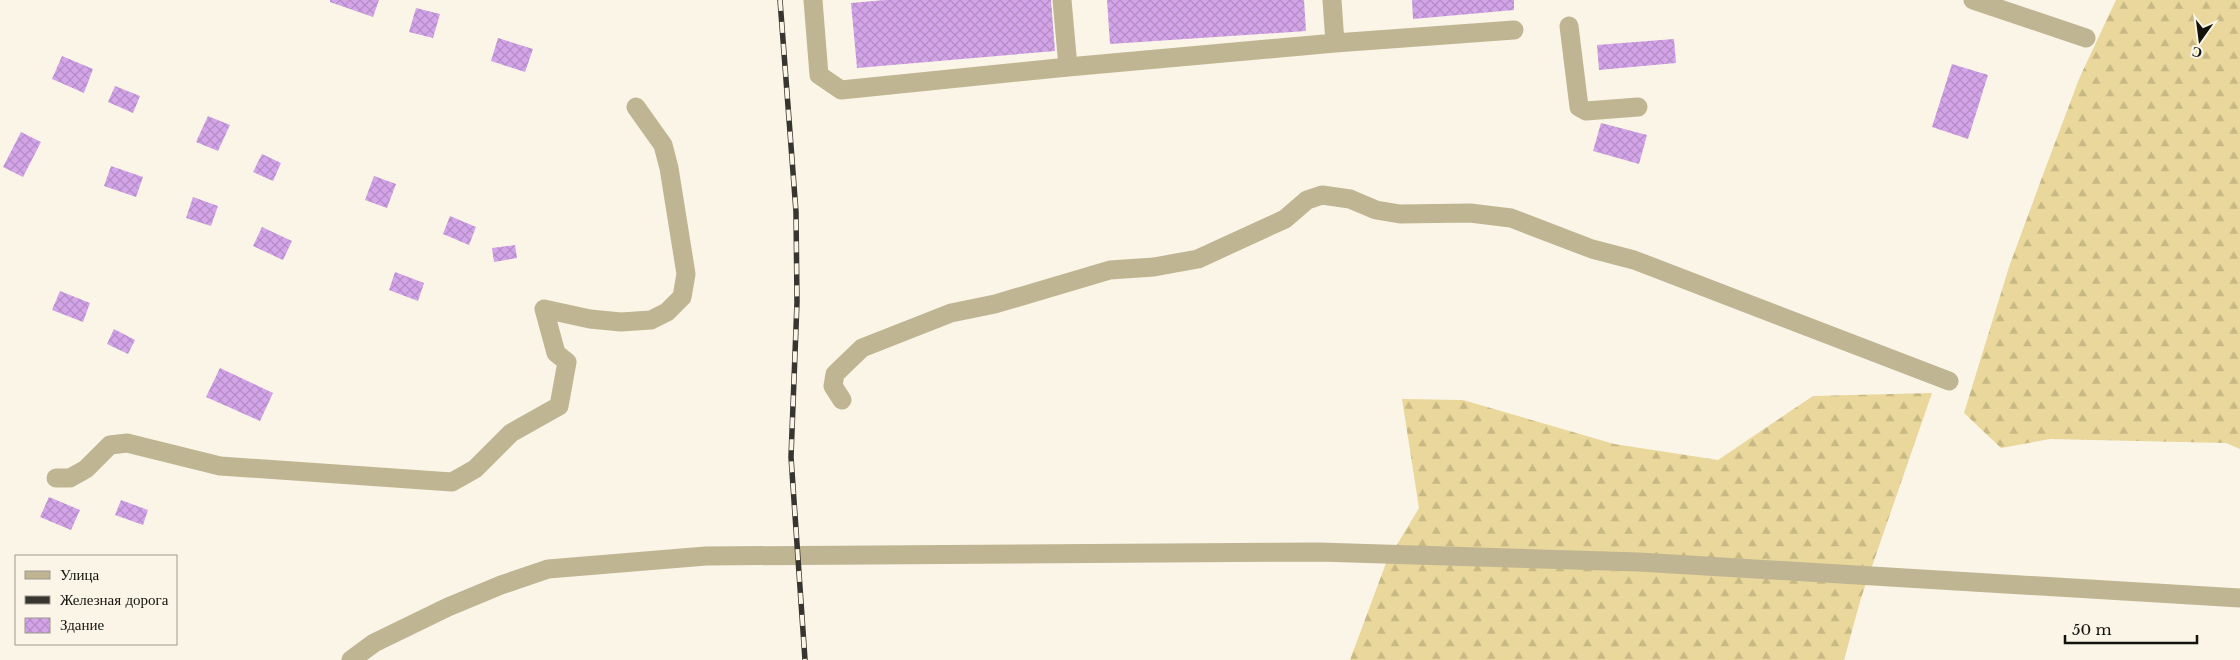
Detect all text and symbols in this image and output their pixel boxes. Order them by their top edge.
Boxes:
north arrow [2175,15,2225,65]
text: С [2190,43,2204,63]
legend [15,555,178,645]
text: Улица [60,565,99,584]
text: Железная дорога [60,590,169,609]
scale bar [2065,612,2198,644]
text: Здание [60,615,104,634]
text: 50 m [2072,620,2112,639]

